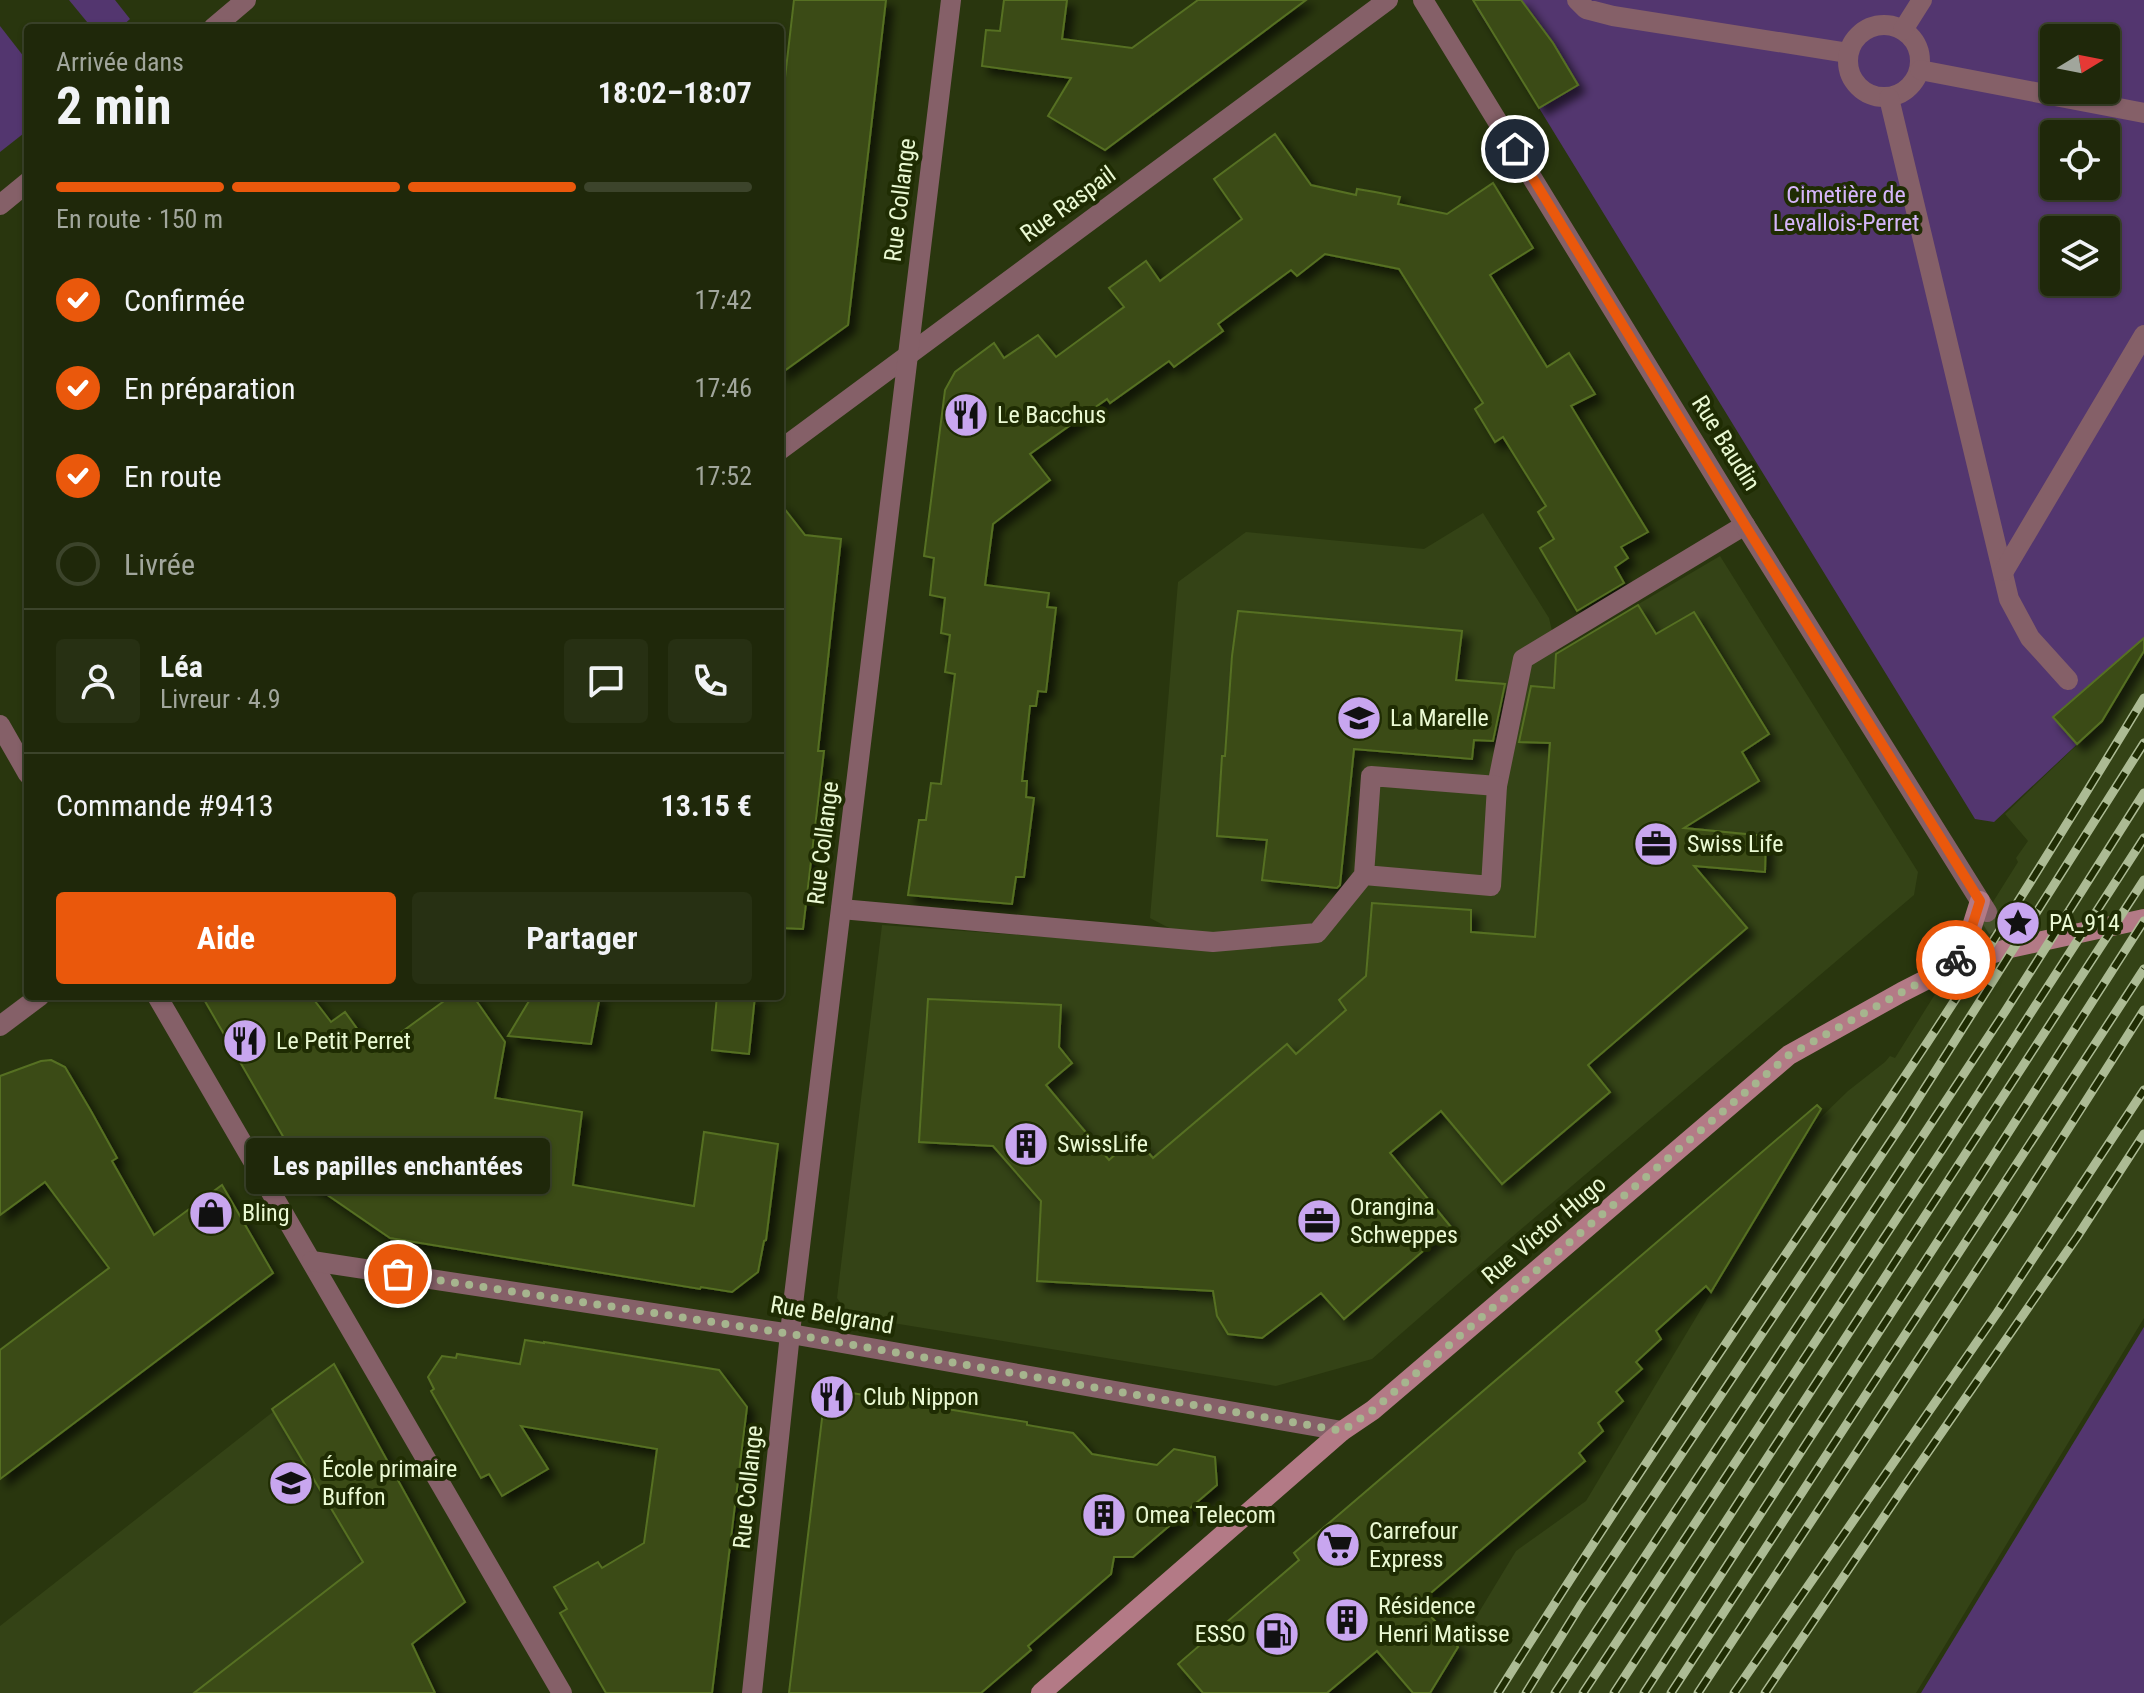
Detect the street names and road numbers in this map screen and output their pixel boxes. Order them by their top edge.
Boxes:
street label: Rue Collange [879,137,921,263]
street label: Rue Raspail [1015,160,1121,248]
street label: Rue Baudin [1686,390,1766,496]
street label: Rue Collange [802,780,844,906]
street label: Rue Victor Hugo [1476,1170,1612,1290]
street label: Rue Belgrand [768,1290,896,1340]
street label: Rue Collange [728,1424,768,1550]

